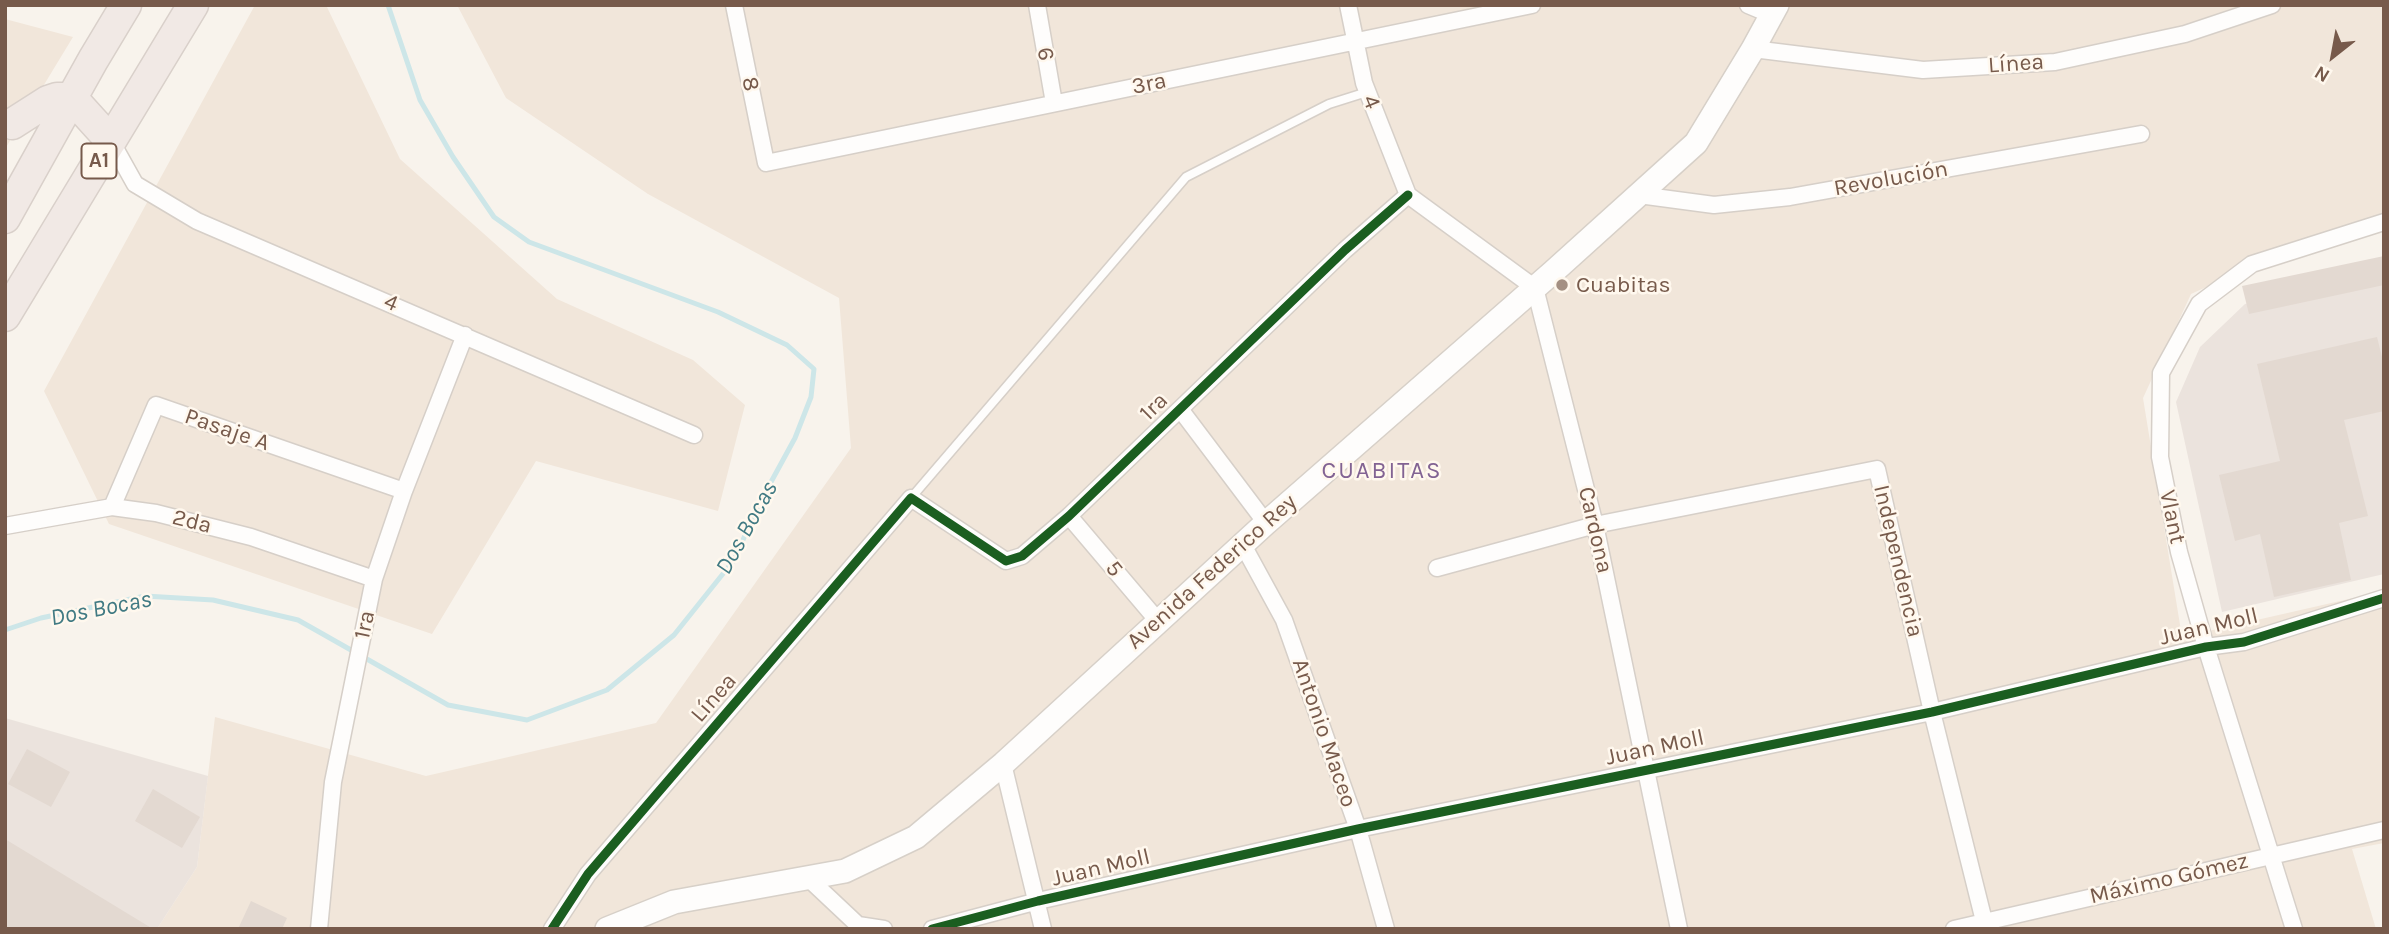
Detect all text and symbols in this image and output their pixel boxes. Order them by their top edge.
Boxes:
north arrow [2298,21,2368,91]
street label: 6 [1030,45,1060,63]
street label: Línea [1987,48,2045,80]
text: N [2311,61,2334,87]
street label: 3ra [1129,67,1169,101]
street label: 8 [735,74,765,94]
street label: 4 [1356,91,1386,113]
road number: A1 [82,144,116,178]
street label: Revolución [1832,155,1950,203]
place label: Cuabitas [1576,271,1671,299]
marker: Cuabitas [1554,277,1570,293]
street label: 4 [380,288,402,318]
street label: 1ra [1134,387,1174,427]
street label: Pasaje A [181,403,273,457]
district label: CUABITAS [1322,457,1442,485]
water label: Dos Bocas [710,476,784,580]
street label: Independencia [1867,482,1929,640]
street label: Cardona [1572,484,1618,576]
street label: Vlant [2153,487,2191,547]
street label: Avenida Federico Rey [1121,489,1303,655]
street label: 2da [169,504,215,540]
street label: 5 [1099,555,1129,583]
water label: Dos Bocas [48,585,154,633]
street label: Juan Moll [2157,602,2261,652]
street label: 1ra [349,608,381,642]
street label: Antonio Maceo [1286,655,1362,811]
street label: Línea [685,668,743,728]
street label: Juan Moll [1603,724,1707,772]
street label: Juan Moll [1049,843,1153,893]
street label: Máximo Gómez [2087,847,2251,911]

